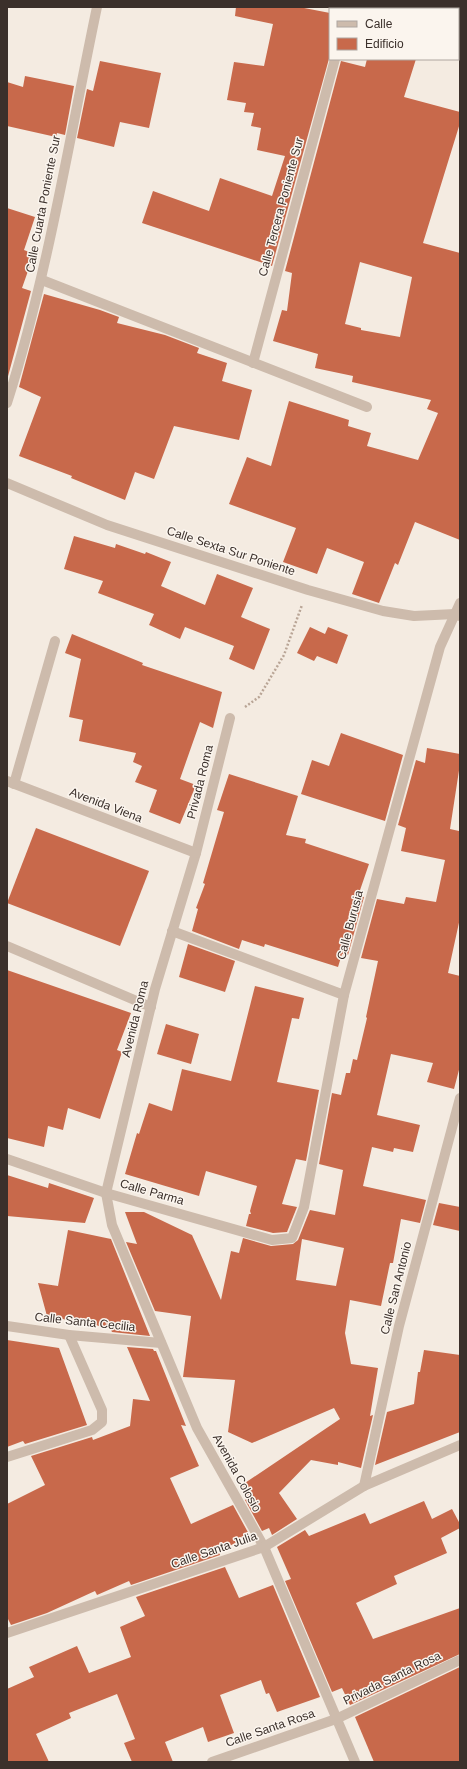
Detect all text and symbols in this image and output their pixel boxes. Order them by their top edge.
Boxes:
legend [329,8,459,60]
text: Calle [365,17,393,31]
text: Edificio [365,37,404,51]
street label: Calle Cuarta Poniente Sur [23,134,63,274]
street label: Calle Tercera Poniente Sur [256,136,306,278]
street label: Calle Sexta Sur Poniente [165,524,297,578]
street label: Privada Roma [184,743,216,821]
street label: Avenida Viena [68,785,145,825]
street label: Calle Burusia [334,888,366,961]
street label: Avenida Roma [119,979,151,1059]
street label: Calle Parma [118,1176,186,1208]
street label: Calle San Antonio [378,1240,414,1336]
street label: Calle Santa Cecilia [34,1310,136,1334]
street label: Avenida Colosio [210,1432,264,1515]
street label: Calle Santa Julia [169,1529,259,1571]
street label: Privada Santa Rosa [341,1648,443,1708]
street label: Calle Santa Rosa [224,1706,317,1750]

